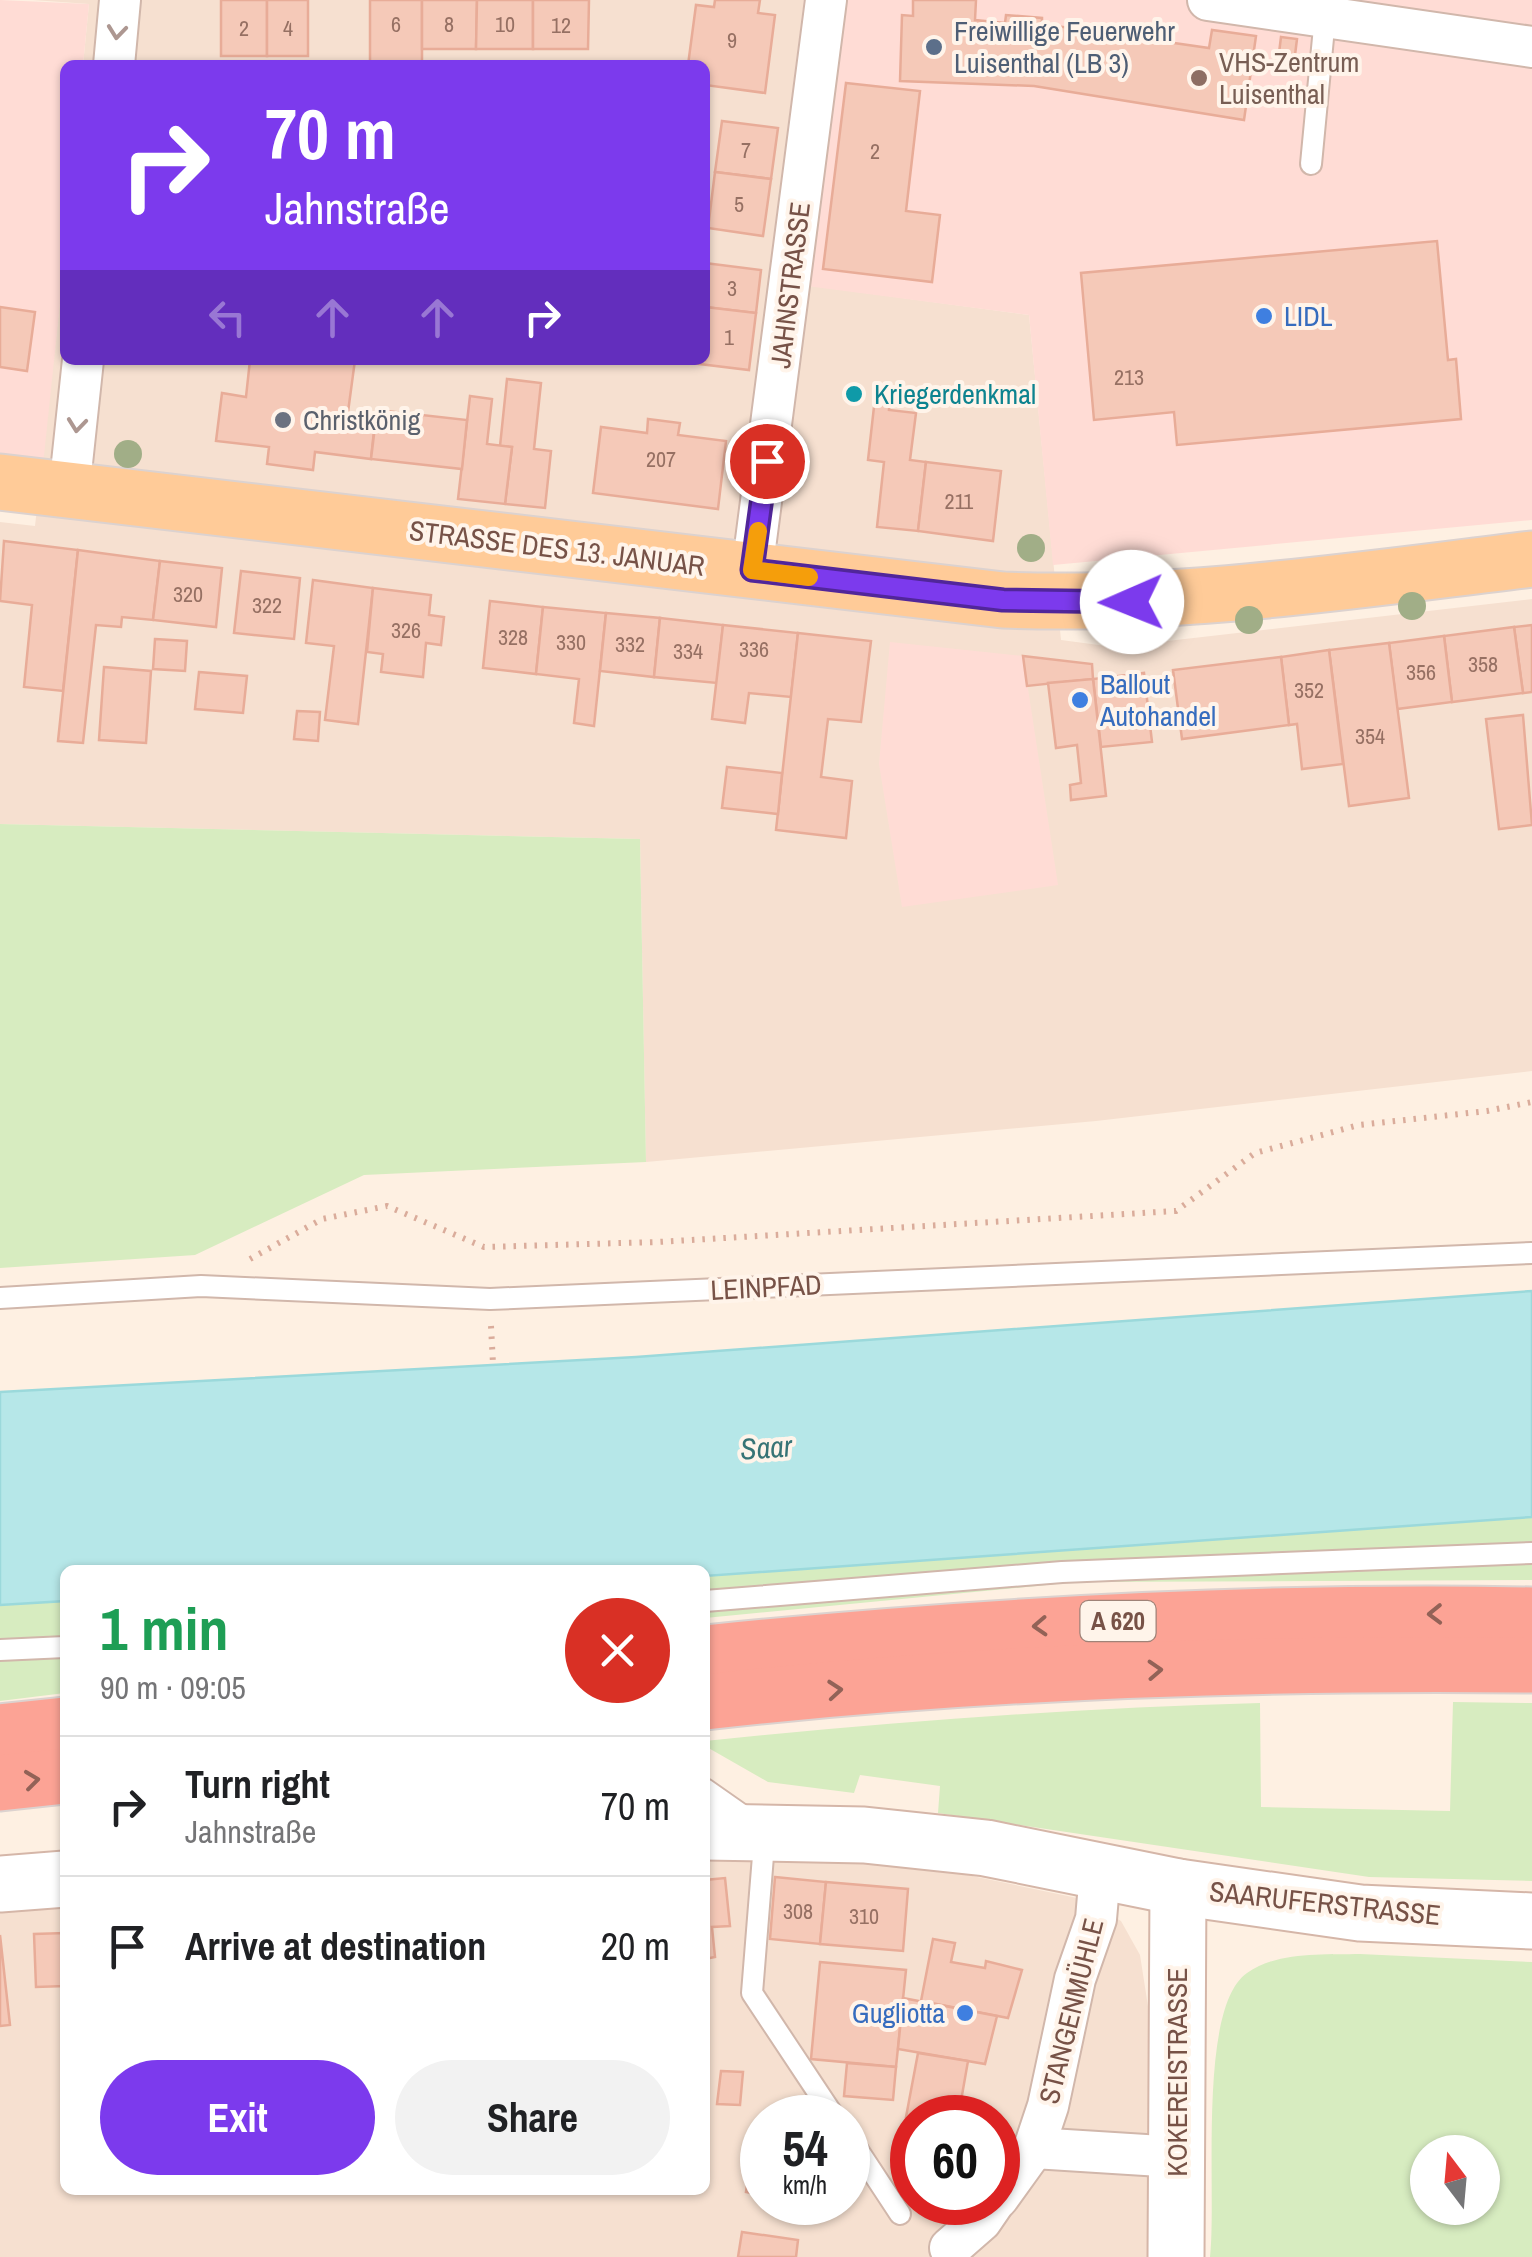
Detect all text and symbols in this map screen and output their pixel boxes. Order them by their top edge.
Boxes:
house number: 6 [391,9,401,39]
house number: 8 [444,9,454,39]
house number: 10 [495,9,515,39]
house number: 12 [551,10,571,40]
place label: Freiwillige Feuerwehr Luisenthal (LB 3) [954,12,1175,82]
house number: 2 [239,13,249,43]
house number: 4 [283,13,293,43]
one-way arrow [107,25,128,41]
house number: 9 [727,25,737,55]
marker: Freiwillige Feuerwehr Luisenthal (LB 3) [923,36,945,58]
place label: VHS-Zentrum Luisenthal [1219,43,1359,113]
marker: VHS-Zentrum Luisenthal [1188,67,1210,89]
text: 70 m [265,87,396,181]
icon: right [100,100,230,230]
house number: 7 [741,135,751,165]
house number: 2 [870,136,880,166]
text: Jahnstraße [265,177,450,238]
house number: 5 [734,189,744,219]
street label: JAHNSTRASSE [761,200,819,370]
house number: 3 [727,273,737,303]
icon: left [200,290,255,345]
icon: ahead [305,290,360,345]
icon: ahead [410,290,465,345]
icon: right [515,290,570,345]
place label: LIDL [1284,297,1333,335]
marker: LIDL [1253,305,1275,327]
house number: 1 [724,322,734,352]
house number: 213 [1114,362,1144,392]
place label: Kriegerdenkmal [874,375,1036,413]
marker: Kriegerdenkmal [843,383,865,405]
place label: Christkönig [303,401,421,439]
marker: Christkönig [272,409,294,431]
one-way arrow [67,418,88,434]
pin [725,419,810,504]
icon: arrive [740,434,795,489]
house number: 207 [646,444,676,474]
house number: 211 [945,486,973,516]
street label: STRASSE DES 13. JANUAR [407,511,707,585]
position arrow [1080,550,1184,654]
house number: 320 [173,579,203,609]
house number: 322 [252,590,282,620]
house number: 326 [391,615,421,645]
house number: 328 [498,622,528,652]
house number: 330 [556,627,586,657]
house number: 332 [615,629,645,659]
house number: 336 [739,634,769,664]
house number: 334 [673,636,703,666]
house number: 358 [1468,649,1498,679]
house number: 356 [1406,657,1436,687]
place label: Ballout Autohandel [1099,665,1216,735]
house number: 352 [1294,675,1324,705]
marker: Ballout Autohandel [1069,689,1091,711]
house number: 354 [1355,721,1385,751]
street label: LEINPFAD [710,1265,822,1309]
water label: Saar [739,1425,794,1469]
text: 1 min [100,1588,229,1669]
button: close [565,1598,670,1703]
road number: A 620 [1080,1601,1156,1641]
one-way arrow [1426,1603,1442,1625]
one-way arrow [1031,1615,1047,1636]
one-way arrow [1147,1659,1163,1680]
text: 90 m · 09:05 [100,1666,246,1709]
one-way arrow [827,1679,843,1701]
text: Turn right [185,1759,330,1810]
one-way arrow [25,1770,41,1791]
icon: right [100,1779,155,1834]
text: 70 m [601,1781,670,1832]
text: Jahnstraße [185,1810,316,1853]
street label: SAARUFERSTRASSE [1208,1872,1442,1934]
house number: 308 [783,1896,813,1926]
house number: 310 [849,1901,879,1931]
street label: STANGENMÜHLE [1030,1914,1112,2108]
icon: arrive [100,1919,155,1974]
text: Arrive at destination [185,1921,486,1972]
text: 20 m [601,1921,670,1972]
street label: KOKEREISTRASSE [1158,1967,1196,2177]
place label: Gugliotta [852,1994,945,2032]
marker: Gugliotta [954,2002,976,2024]
button: Exit [100,2060,375,2175]
button: Share [395,2060,670,2175]
speed limit sign: 60 [890,2095,1020,2225]
text: 54 [782,2114,828,2182]
north arrow [1410,2135,1500,2225]
map controls [1410,2135,1500,2225]
text: km/h [783,2168,827,2202]

